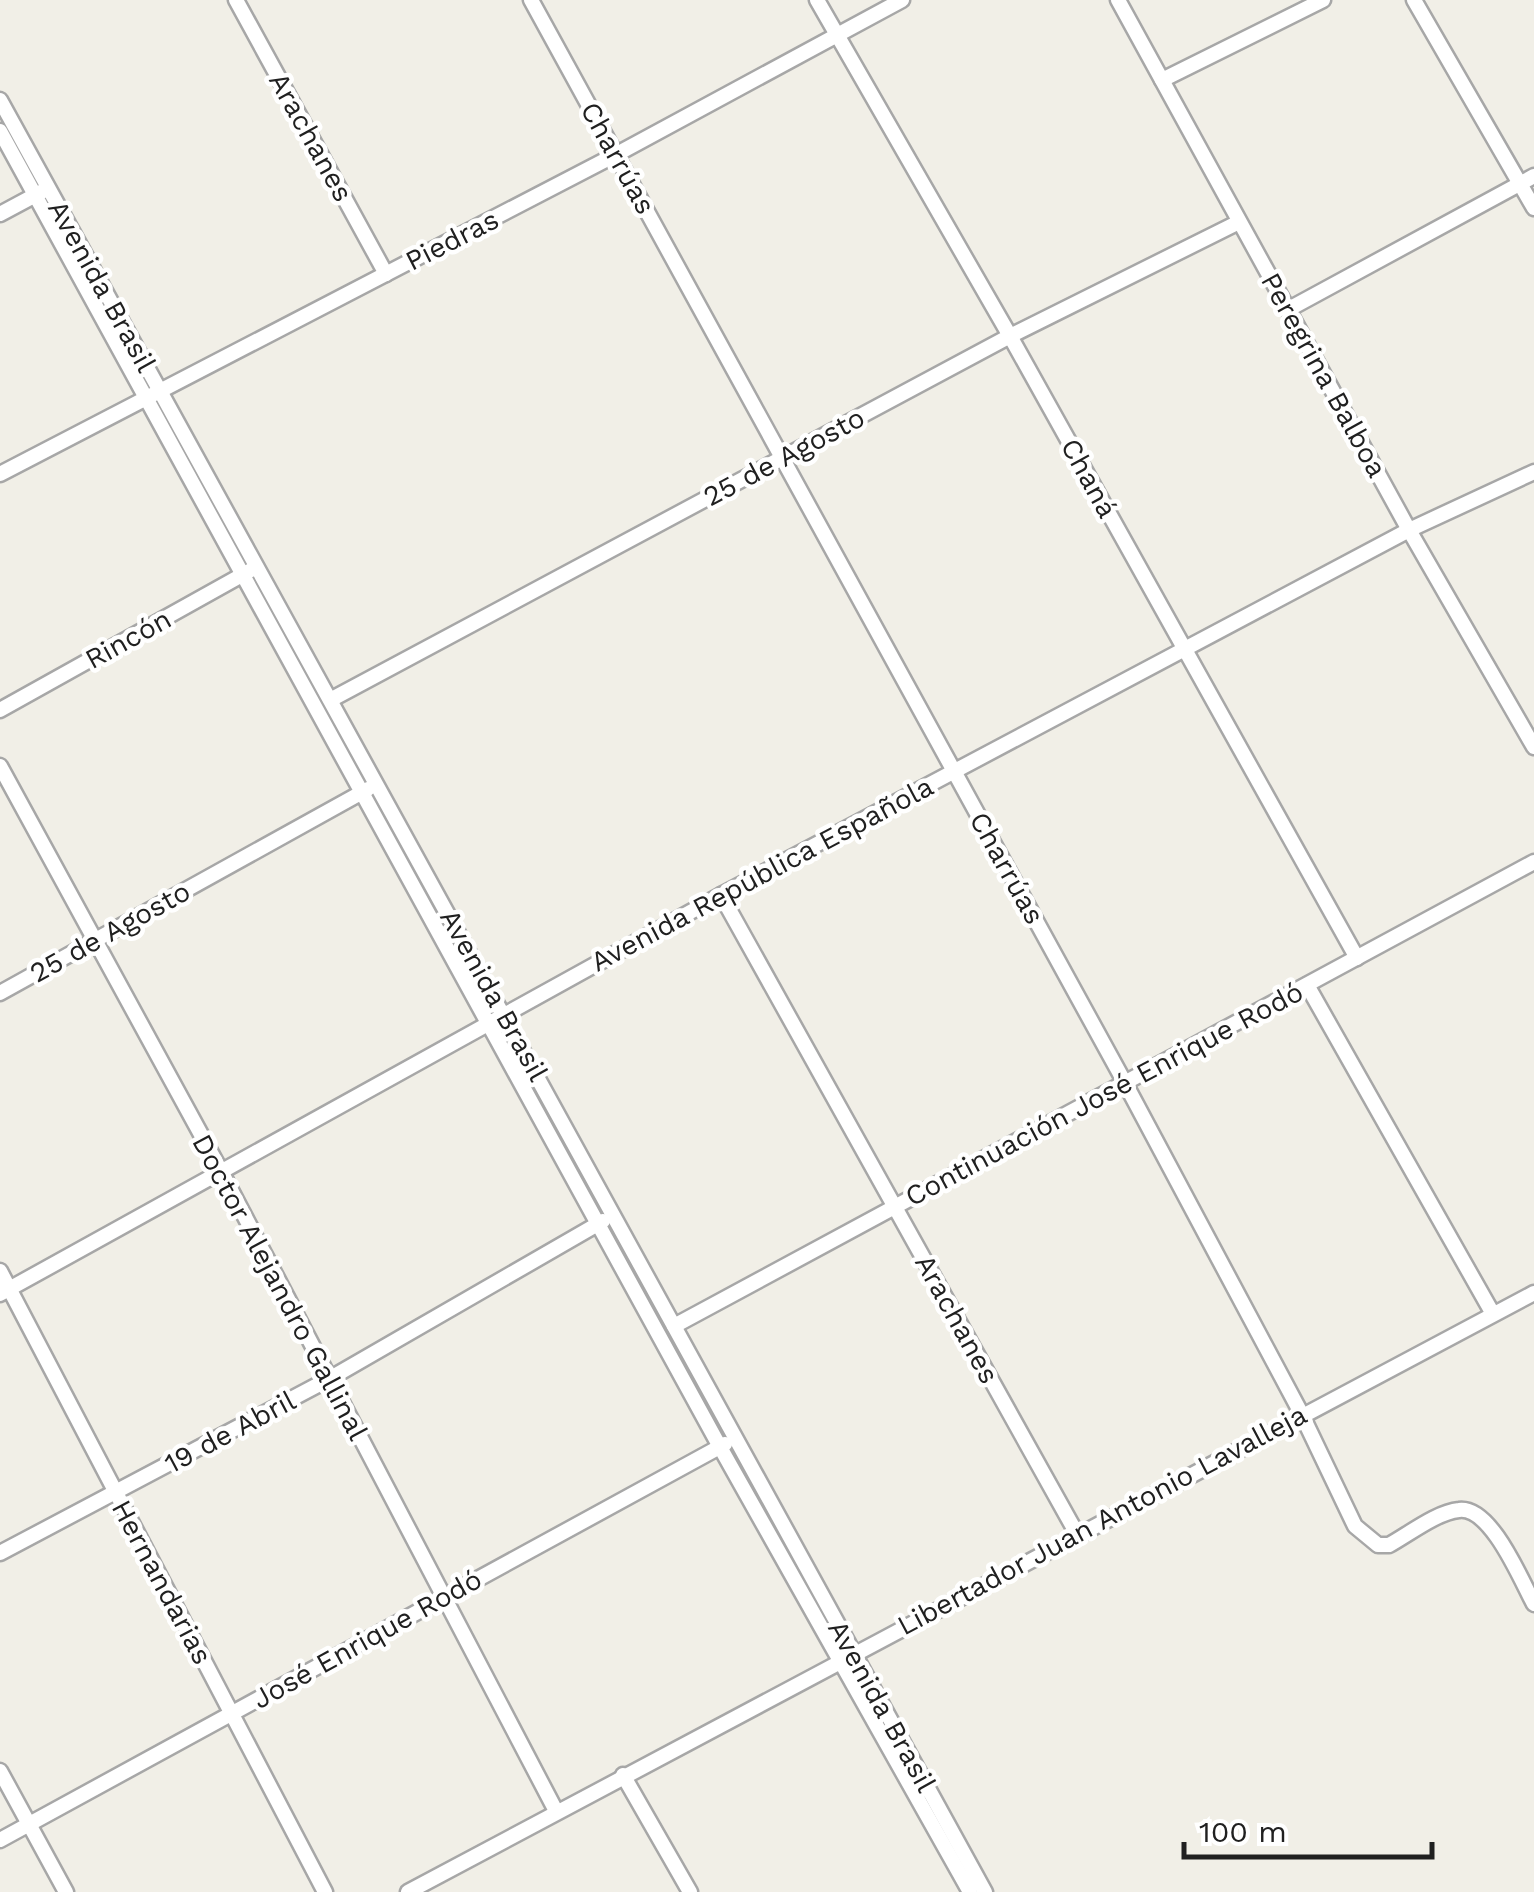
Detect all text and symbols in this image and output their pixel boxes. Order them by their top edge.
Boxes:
street label: Arachanes [262,67,360,207]
street label: Charrúas [574,96,662,220]
street label: Avenida Brasil [41,194,163,378]
street label: Piedras [400,203,504,277]
street label: Peregrina Balboa [1254,267,1394,483]
street label: 25 de Agosto [698,401,870,513]
street label: Chaná [1054,433,1124,524]
street label: Rincón [79,602,177,676]
street label: Avenida República Española [585,769,939,978]
street label: Charrúas [963,806,1051,930]
street label: 25 de Agosto [24,874,196,990]
street label: Avenida Brasil [433,903,555,1087]
street label: Continuación José Enrique Rodó [899,975,1309,1213]
street label: Doctor Alejandro Gallinal [185,1128,375,1446]
street label: Arachanes [908,1249,1006,1389]
street label: 19 de Abril [159,1384,301,1480]
street label: Libertador Juan Antonio Lavalleja [892,1398,1312,1642]
street label: Hernandarias [105,1494,219,1670]
street label: José Enrique Rodó [247,1562,487,1716]
street label: Avenida Brasil [821,1614,943,1798]
scale bar [1184,1797,1432,1859]
text: 100 m [1199,1814,1287,1849]

